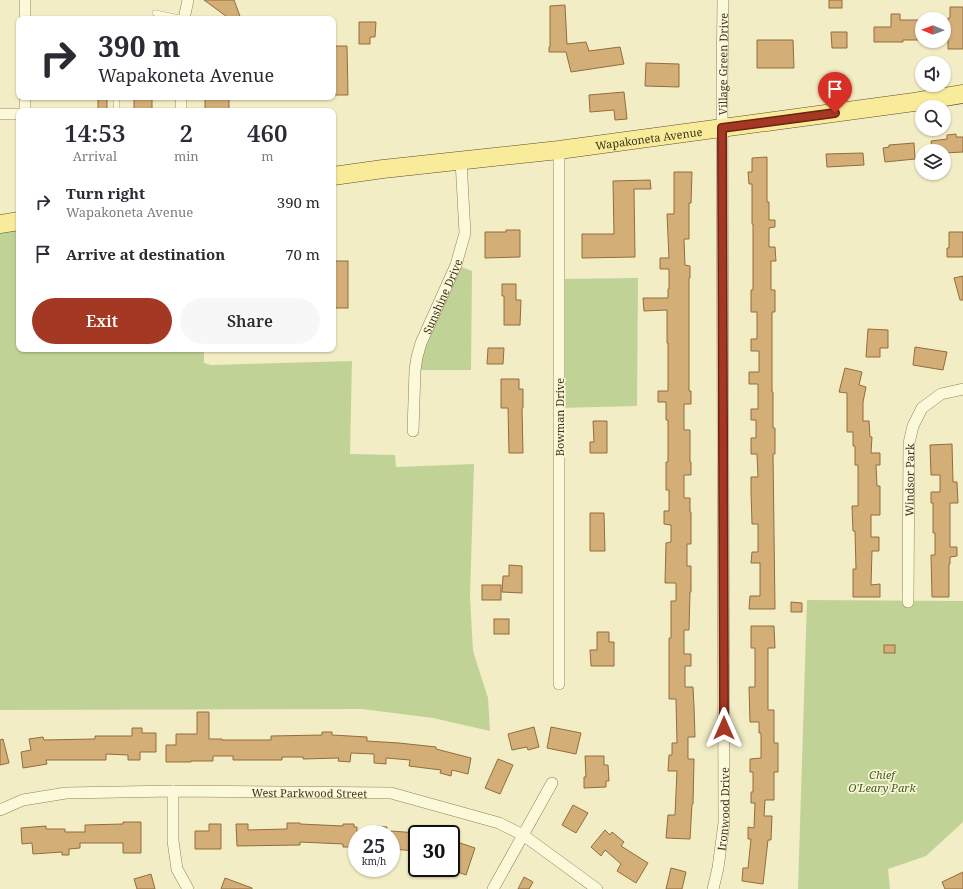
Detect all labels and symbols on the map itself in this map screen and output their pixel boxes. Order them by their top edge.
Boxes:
north arrow [915,12,951,48]
street label: Village Green Drive [714,13,730,115]
pin [818,72,852,113]
street label: Wapakoneta Avenue [594,123,703,153]
street label: Sunshine Drive [419,257,465,336]
street label: Bowman Drive [552,378,567,456]
street label: Windsor Park [901,443,916,516]
position arrow [703,707,745,749]
street label: Ironwood Drive [713,767,732,851]
park label: Chief O'Leary Park [848,767,916,795]
street label: West Parkwood Street [252,784,367,800]
speed limit sign: 30 [408,825,460,877]

